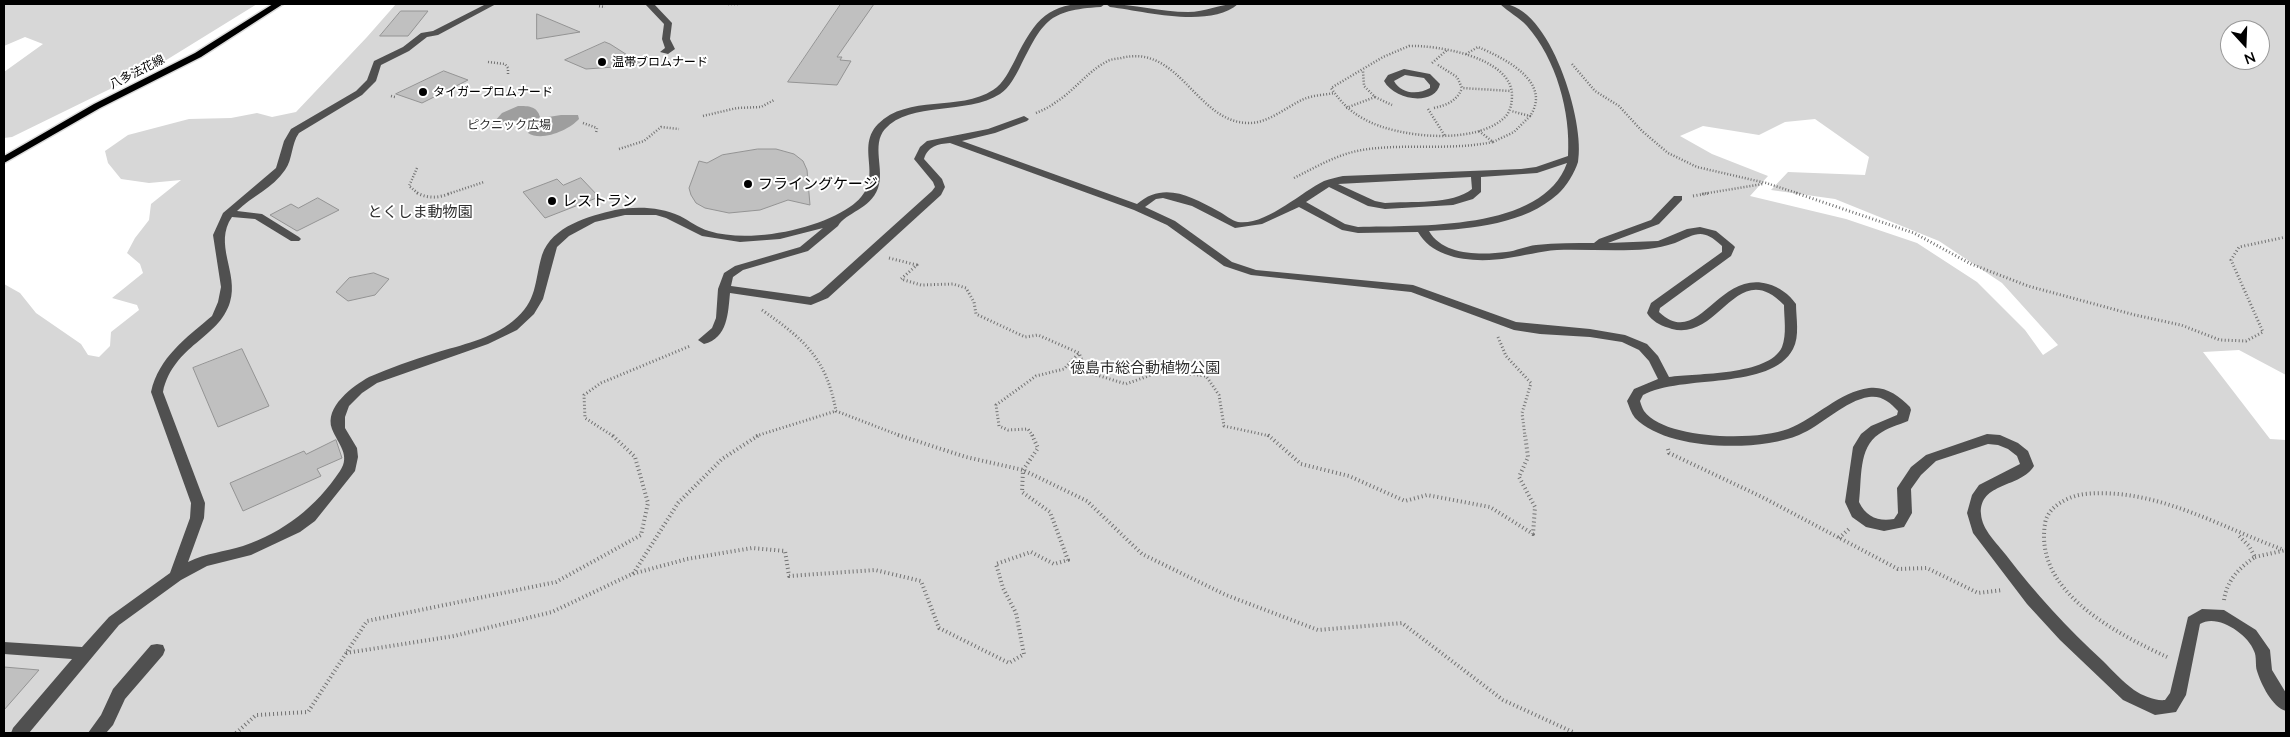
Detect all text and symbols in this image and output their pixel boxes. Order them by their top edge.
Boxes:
north arrow [2220,20,2270,70]
text: N [2242,49,2258,68]
street label: 八多法花線 [107,52,167,92]
place label: 温帯ブロムナード [612,55,708,69]
marker: 温帯ブロムナード [596,56,608,68]
place label: タイガープロムナード [433,85,553,99]
marker: タイガープロムナード [417,86,429,98]
park label: ピクニック広場 [467,118,551,132]
place label: フライングケージ [758,175,878,193]
marker: フライングケージ [742,178,754,190]
place label: レストラン [562,192,637,210]
marker: レストラン [546,195,558,207]
park label: とくしま動物園 [368,203,472,221]
park label: 徳島市総合動植物公園 [1070,359,1220,377]

